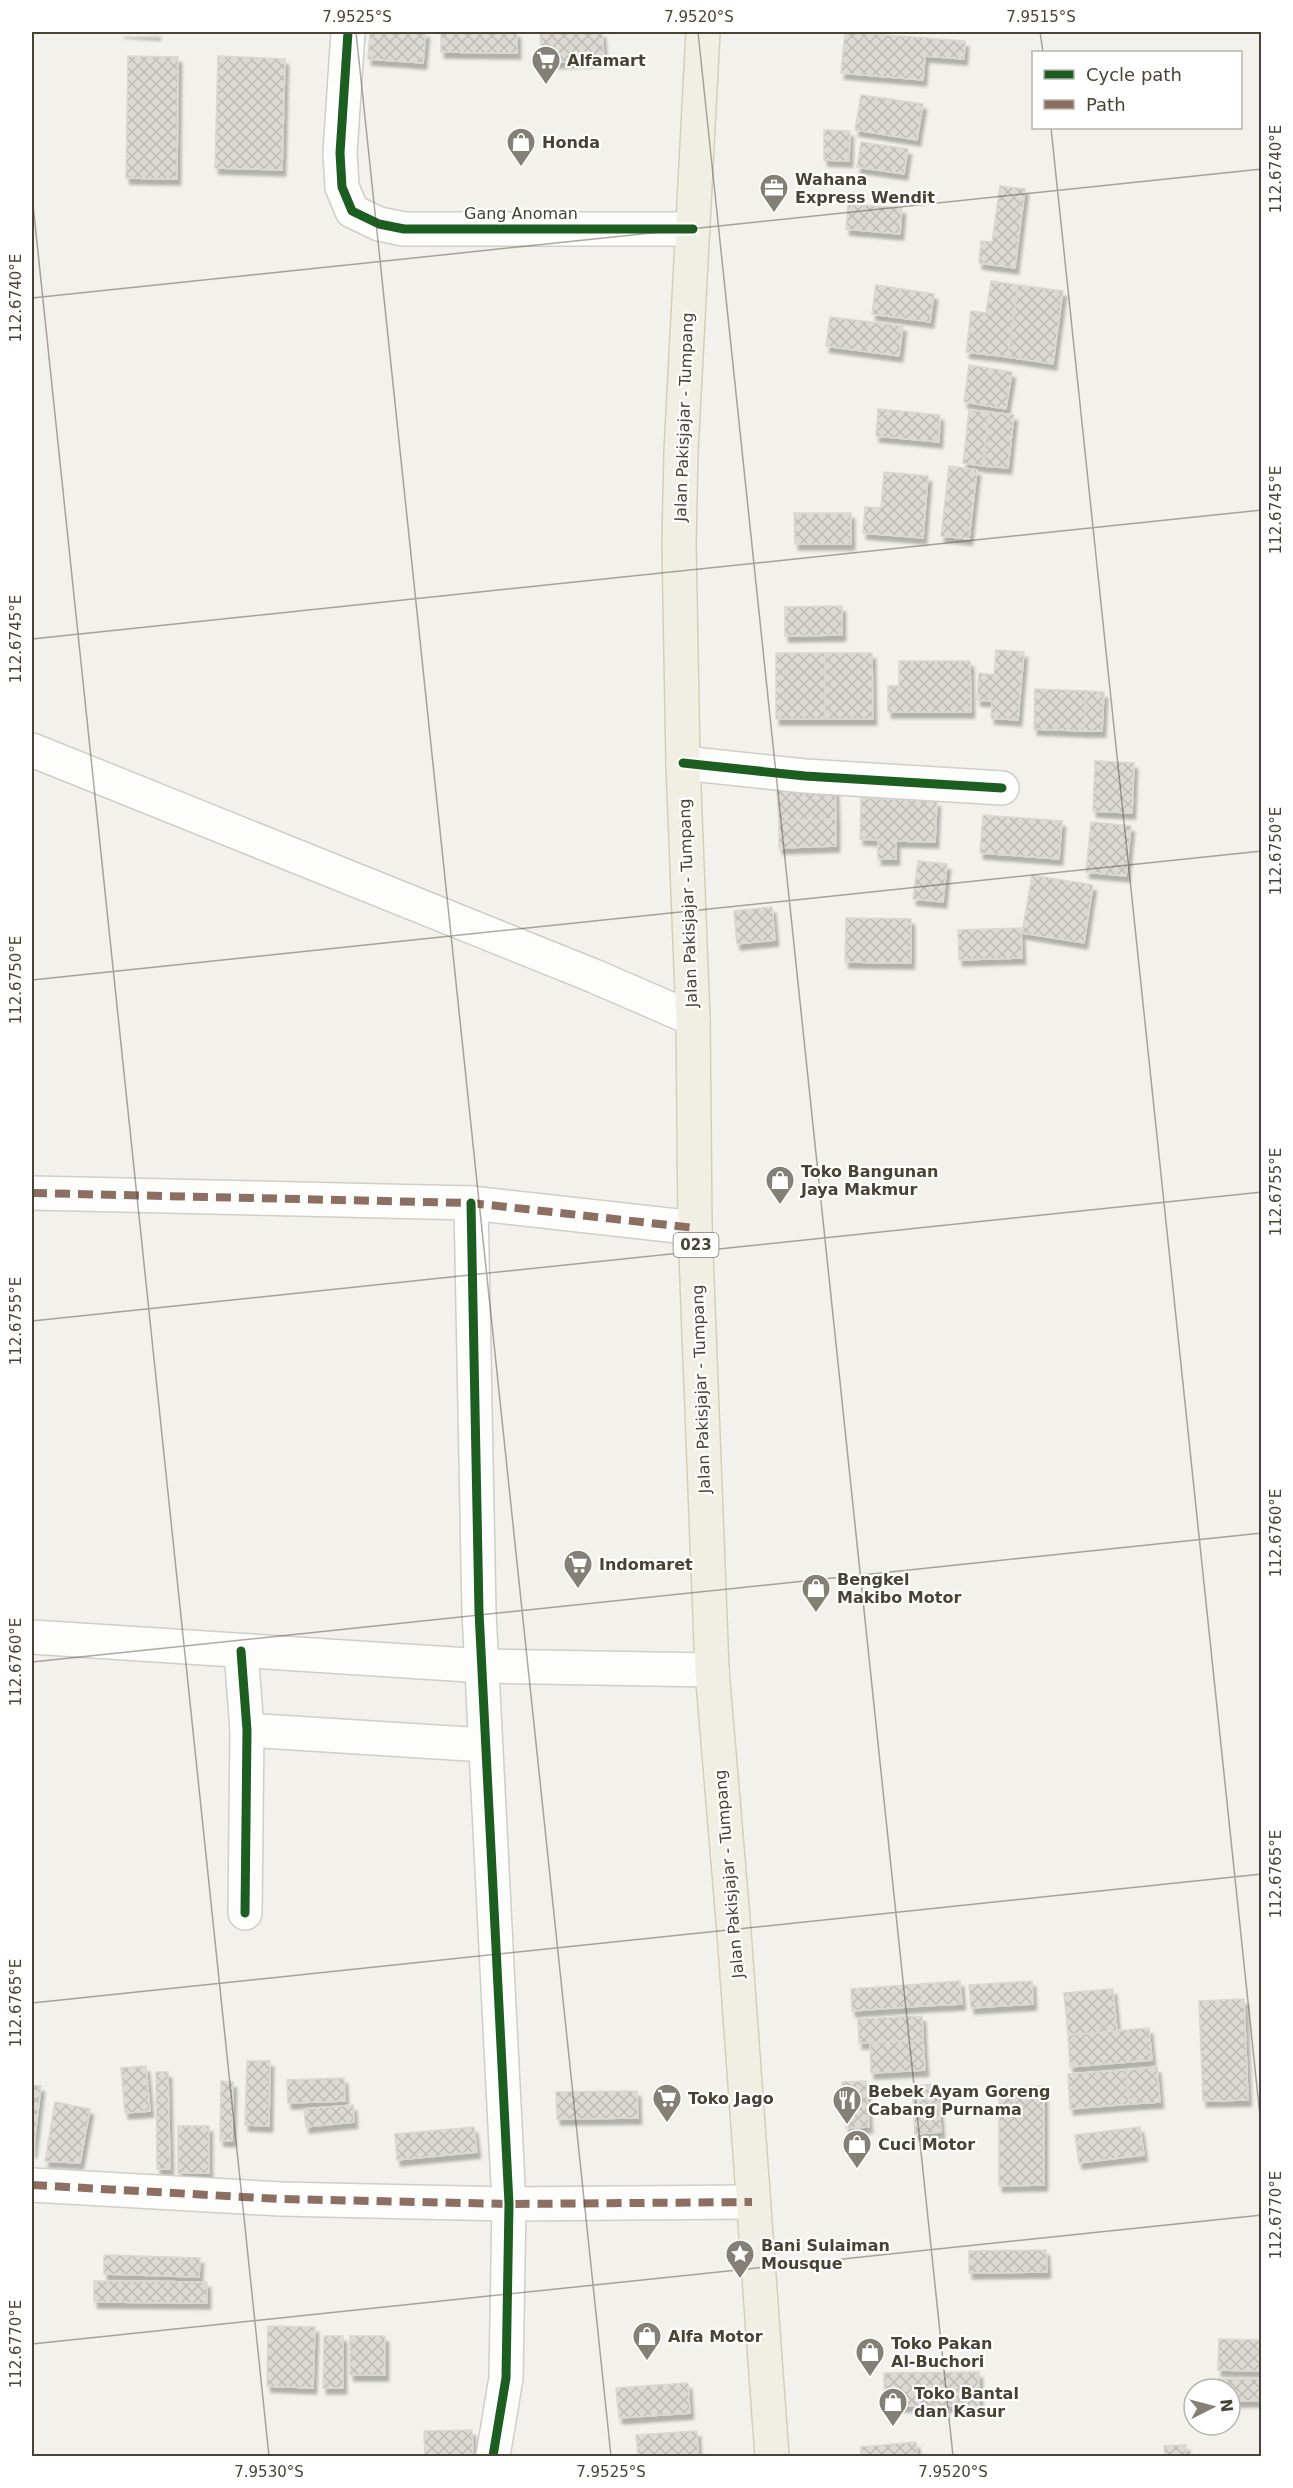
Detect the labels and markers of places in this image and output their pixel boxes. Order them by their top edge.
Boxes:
supermarket icon: Alfamart [530,44,562,86]
place label: Alfamart [567,51,646,70]
shop icon: Honda [505,126,537,168]
place label: Honda [542,133,600,152]
place label: Wahana Express Wendit [795,170,935,207]
office icon: Wahana Express Wendit [758,172,790,214]
place label: Toko Bangunan Jaya Makmur [800,1162,938,1199]
shop icon: Toko Bangunan Jaya Makmur [764,1164,796,1206]
supermarket icon: Indomaret [562,1548,594,1590]
place label: Indomaret [599,1555,693,1574]
place label: Bengkel Makibo Motor [837,1570,961,1607]
shop icon: Bengkel Makibo Motor [800,1572,832,1614]
supermarket icon: Toko Jago [651,2082,683,2124]
place label: Bebek Ayam Goreng Cabang Purnama [868,2082,1051,2119]
restaurant icon: Bebek Ayam Goreng Cabang Purnama [831,2084,863,2126]
place label: Toko Jago [688,2089,774,2108]
shop icon: Cuci Motor [841,2128,873,2170]
place label: Cuci Motor [878,2135,975,2154]
place label: Bani Sulaiman Mousque [761,2236,890,2273]
place icon: Bani Sulaiman Mousque [724,2238,756,2280]
shop icon: Alfa Motor [631,2320,663,2362]
place label: Alfa Motor [668,2327,763,2346]
place label: Toko Pakan Al-Buchori [891,2334,992,2371]
shop icon: Toko Pakan Al-Buchori [854,2336,886,2378]
place label: Toko Bantal dan Kasur [914,2384,1019,2421]
shop icon: Toko Bantal dan Kasur [877,2386,909,2428]

